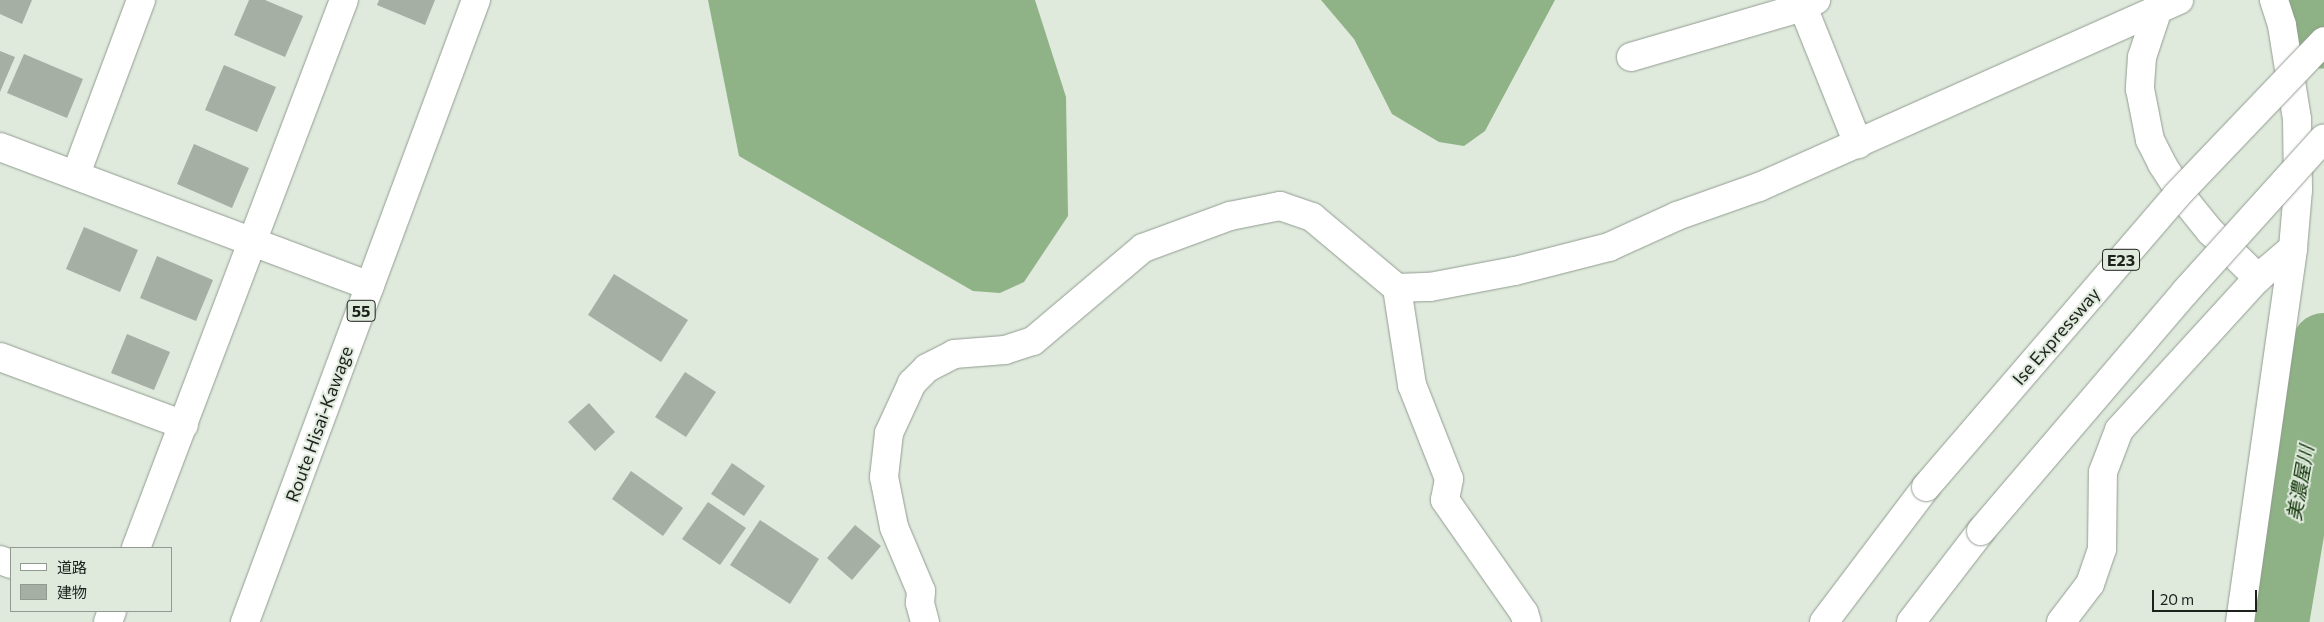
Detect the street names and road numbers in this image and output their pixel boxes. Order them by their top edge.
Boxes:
road number: E23 [2101,246,2141,274]
street label: Ise Expressway [2008,283,2104,389]
road number: 55 [346,298,376,324]
street label: Route Hisai-Kawage [281,343,357,505]

